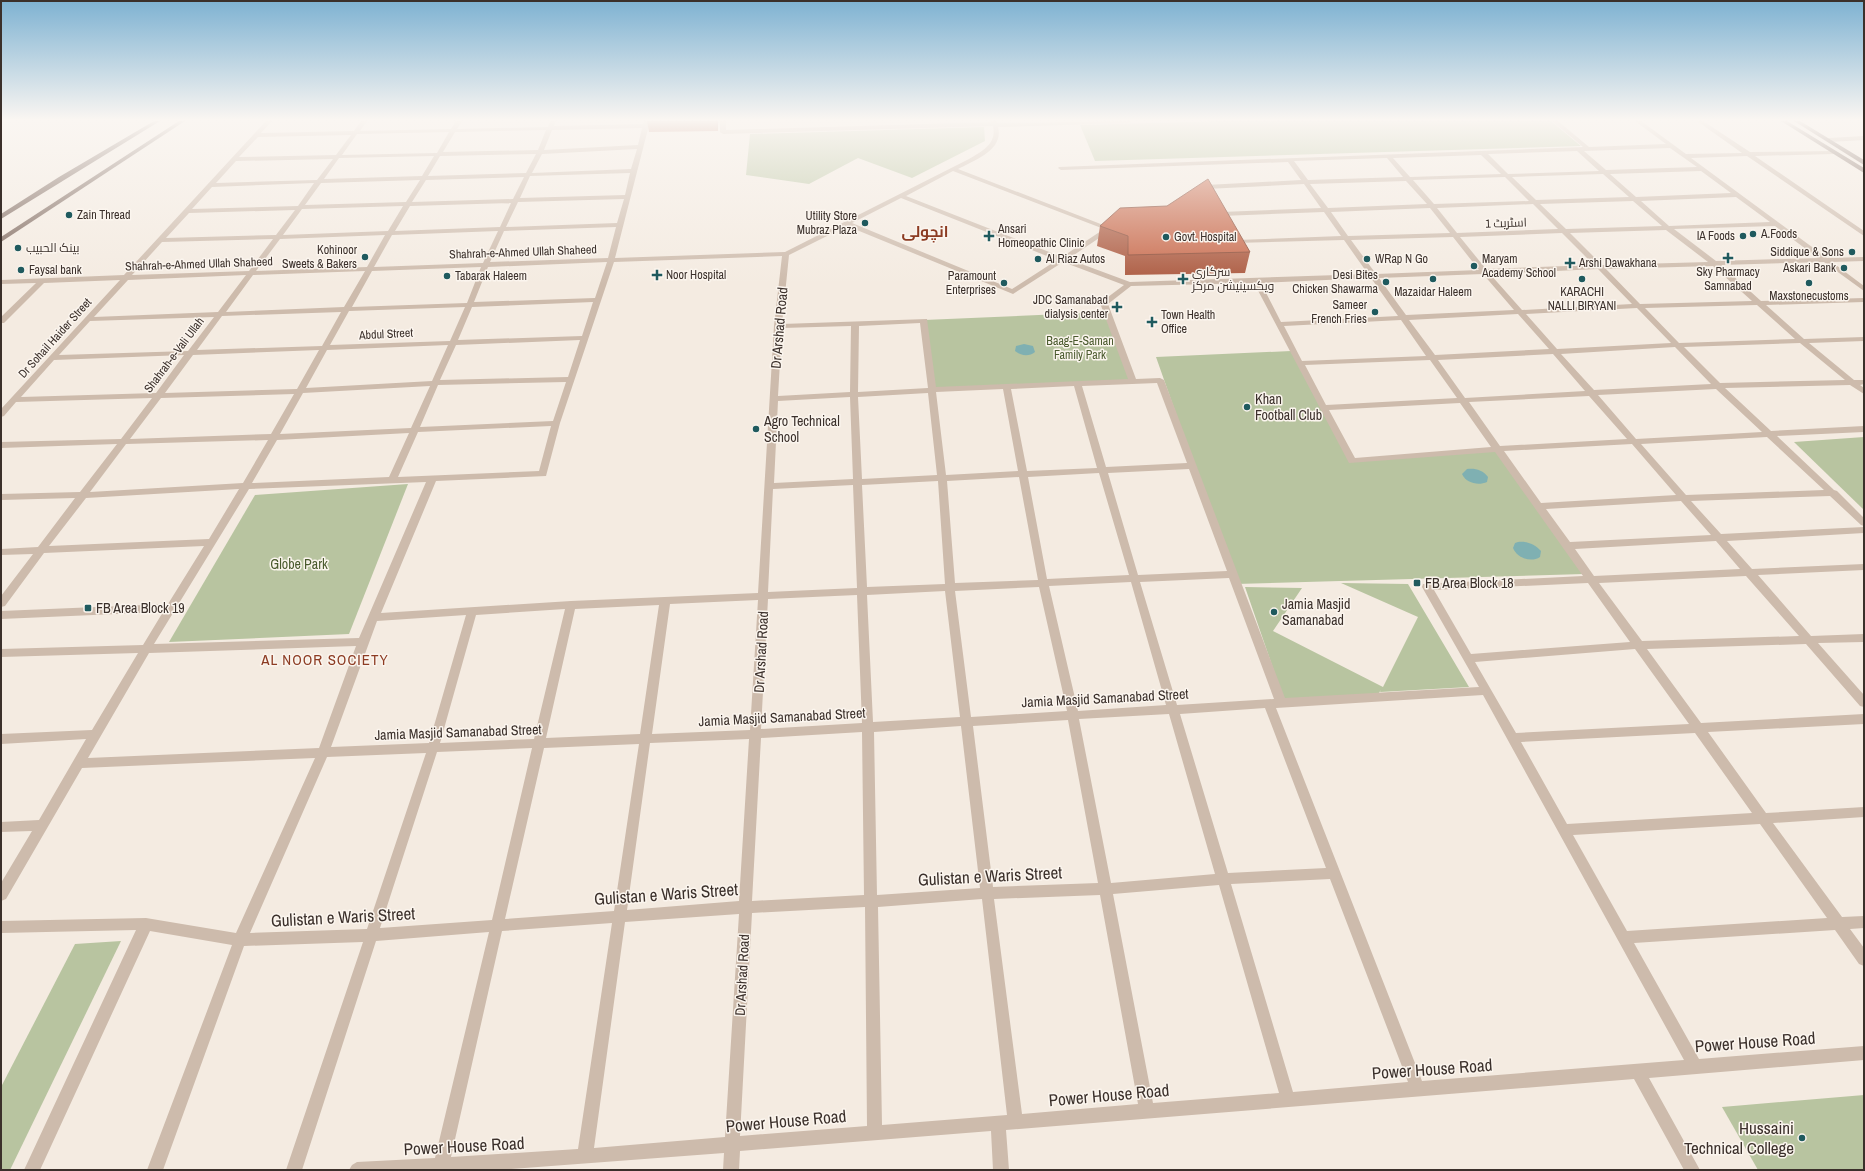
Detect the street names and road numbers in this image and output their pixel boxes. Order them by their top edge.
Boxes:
street label: اسٹریٹ 1 [1485,214,1527,232]
street label: Shahrah-e-Ahmed Ullah Shaheed [449,241,597,263]
street label: Shahrah-e-Ahmed Ullah Shaheed [125,253,273,275]
street label: Dr Arshad Road [766,287,792,369]
street label: Dr Sohail Haider Street [15,294,95,381]
street label: Shahrah-e-Vali Ullah [140,314,208,396]
street label: Abdul Street [358,325,414,343]
street label: Dr Arshad Road [750,611,772,693]
street label: Jamia Masjid Samanabad Street [1021,685,1189,711]
street label: Jamia Masjid Samanabad Street [698,704,866,730]
street label: Jamia Masjid Samanabad Street [374,720,542,744]
street label: Gulistan e Waris Street [917,860,1063,891]
street label: Gulistan e Waris Street [593,877,739,910]
street label: Gulistan e Waris Street [270,901,416,932]
street label: Dr Arshad Road [731,934,753,1016]
street label: Power House Road [1694,1026,1816,1057]
street label: Power House Road [1371,1053,1493,1084]
street label: Power House Road [1048,1078,1170,1111]
street label: Power House Road [725,1104,847,1137]
street label: Power House Road [403,1131,525,1160]

